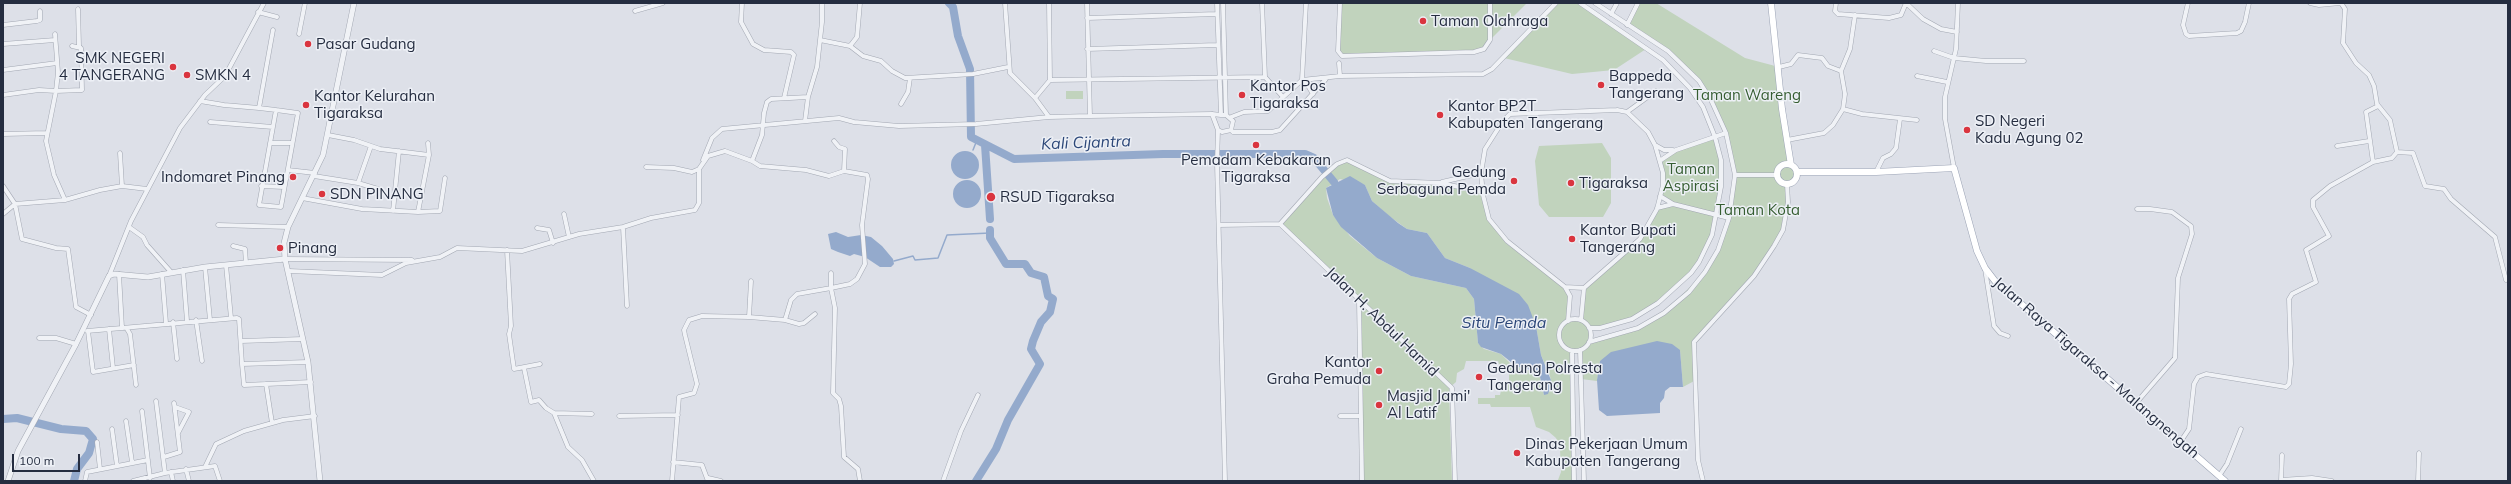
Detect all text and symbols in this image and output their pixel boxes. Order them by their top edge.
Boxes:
place label: Taman Olahraga [1431,12,1548,30]
marker: Taman Olahraga [1418,16,1428,26]
place label: Pasar Gudang [316,35,416,53]
marker: Pasar Gudang [303,39,313,49]
place label: SMK NEGERI 4 TANGERANG [59,49,165,84]
marker: SMK NEGERI 4 TANGERANG [168,62,178,72]
place label: SMKN 4 [195,66,251,84]
place label: Bappeda Tangerang [1609,67,1684,102]
marker: SMKN 4 [182,70,192,80]
place label: Kantor Pos Tigaraksa [1250,77,1326,112]
marker: Bappeda Tangerang [1596,80,1606,90]
park label: Taman Wareng [1693,86,1801,104]
place label: Kantor Kelurahan Tigaraksa [314,87,435,122]
marker: Kantor Pos Tigaraksa [1237,90,1247,100]
place label: Kantor BP2T Kabupaten Tangerang [1448,97,1603,132]
marker: Kantor Kelurahan Tigaraksa [301,100,311,110]
marker: Kantor BP2T Kabupaten Tangerang [1435,110,1445,120]
place label: SD Negeri Kadu Agung 02 [1975,112,2083,147]
marker: SD Negeri Kadu Agung 02 [1962,125,1972,135]
water label: Kali Cijantra [1041,132,1131,154]
marker: Pemadam Kebakaran Tigaraksa [1251,140,1261,150]
place label: Pemadam Kebakaran Tigaraksa [1181,151,1331,186]
park label: Taman Aspirasi [1663,160,1719,195]
place label: Gedung Serbaguna Pemda [1377,163,1506,198]
place label: Indomaret Pinang [161,168,285,186]
marker: Indomaret Pinang [288,172,298,182]
place label: Tigaraksa [1579,174,1648,192]
marker: Gedung Serbaguna Pemda [1509,176,1519,186]
marker: Tigaraksa [1566,178,1576,188]
place label: SDN PINANG [330,185,424,203]
place label: RSUD Tigaraksa [1000,188,1115,206]
marker: SDN PINANG [317,189,327,199]
marker: RSUD Tigaraksa [985,191,997,203]
park label: Taman Kota [1716,201,1800,219]
place label: Kantor Bupati Tangerang [1580,221,1676,256]
marker: Kantor Bupati Tangerang [1567,234,1577,244]
place label: Pinang [288,239,337,257]
marker: Pinang [275,243,285,253]
street label: Jalan H. Abdul Hamid [1322,264,1442,380]
street label: Jalan Raya Tigaraksa - Malangnengah [1989,273,2203,463]
water label: Situ Pemda [1462,313,1546,333]
place label: Kantor Graha Pemuda [1267,353,1371,388]
place label: Gedung Polresta Tangerang [1487,359,1602,394]
marker: Kantor Graha Pemuda [1374,366,1384,376]
marker: Gedung Polresta Tangerang [1474,372,1484,382]
place label: Masjid Jami' Al Latif [1387,387,1470,422]
marker: Masjid Jami' Al Latif [1374,400,1384,410]
place label: Dinas Pekerjaan Umum Kabupaten Tangerang [1525,435,1688,470]
scale bar [14,446,82,472]
marker: Dinas Pekerjaan Umum Kabupaten Tangerang [1512,448,1522,458]
text: 100 m [19,453,54,468]

